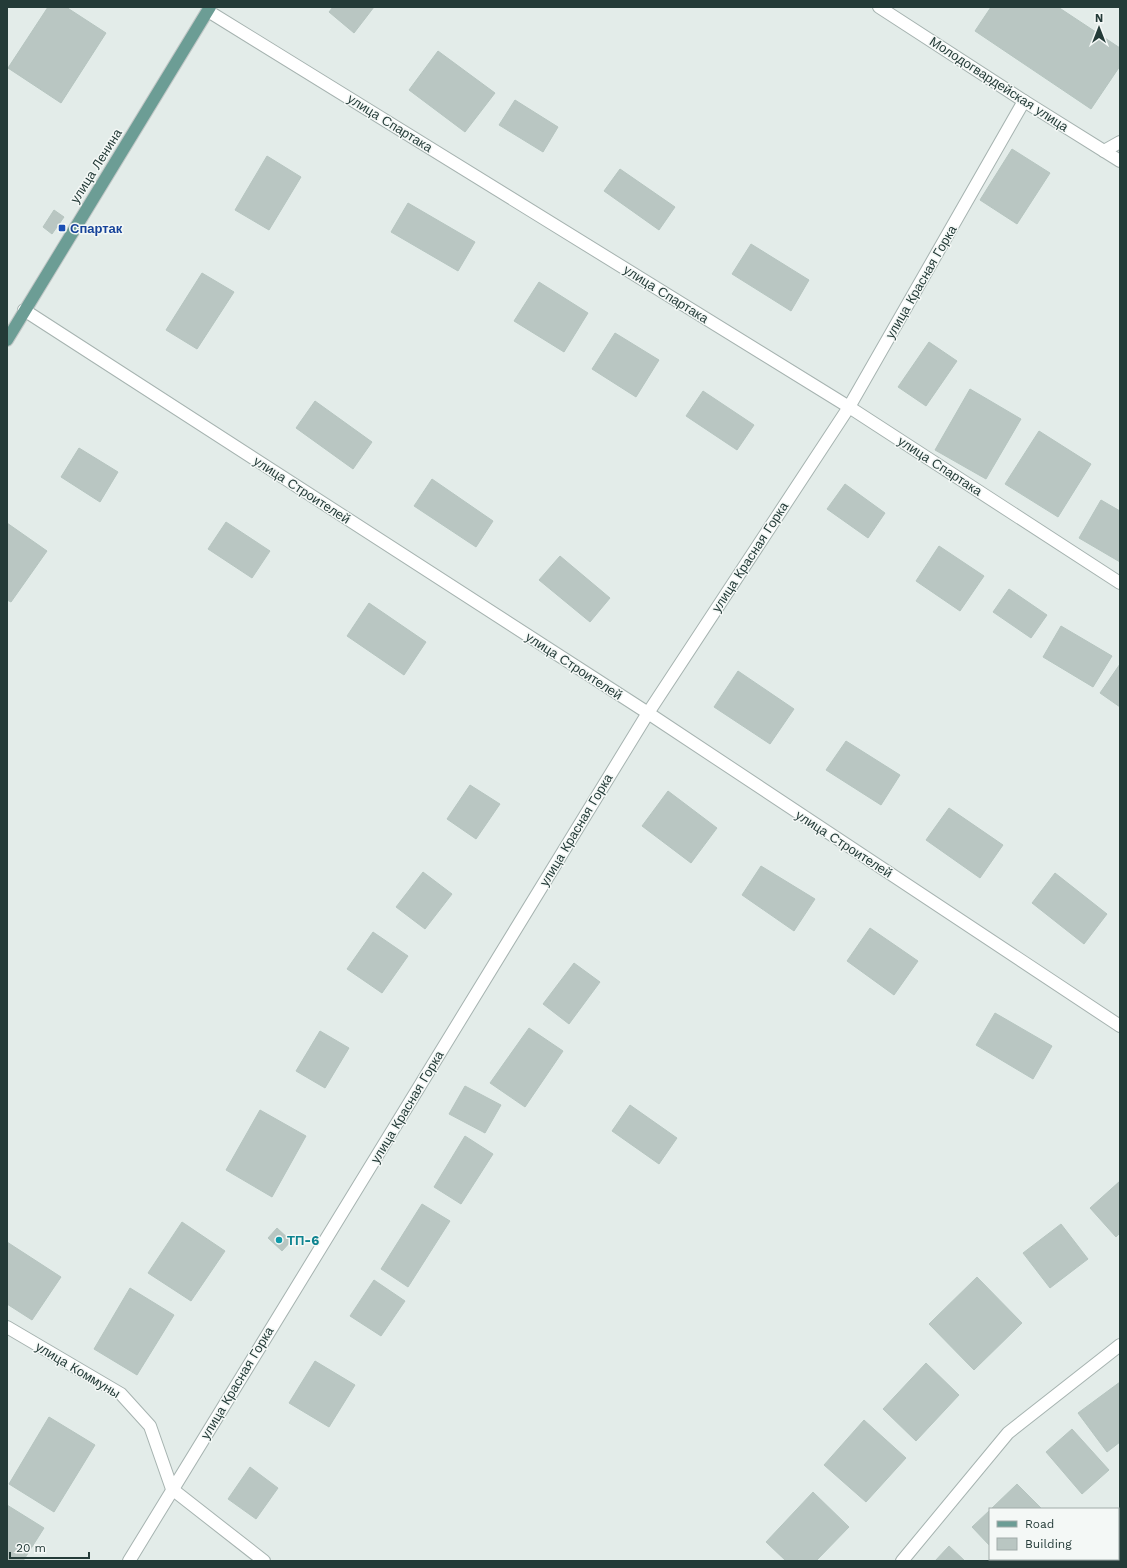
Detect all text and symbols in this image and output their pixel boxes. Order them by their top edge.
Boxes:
north arrow [1079,8,1119,48]
text: N [1095,12,1103,25]
street label: Молодогвардейская улица [927,34,1072,135]
street label: улица Спартака [345,91,436,155]
street label: улица Ленина [67,125,125,206]
place label: Спартак [70,221,123,236]
street label: улица Красная Горка [882,222,960,341]
marker: Спартак [57,223,67,233]
street label: улица Спартака [621,262,712,326]
street label: улица Спартака [895,433,985,499]
street label: улица Строителей [251,453,353,527]
street label: улица Красная Горка [709,498,792,615]
street label: улица Строителей [523,629,625,703]
street label: улица Красная Горка [537,770,616,889]
street label: улица Строителей [793,807,895,881]
street label: улица Красная Горка [368,1047,447,1166]
place label: ТП-6 [287,1233,319,1248]
marker: ТП-6 [274,1235,284,1245]
street label: улица Красная Горка [198,1323,277,1442]
street label: улица Коммуны [33,1339,123,1401]
legend [989,1508,1119,1560]
text: Road [1025,1517,1054,1531]
scale bar [10,1534,89,1560]
text: Building [1025,1537,1072,1551]
text: 20 m [16,1541,46,1555]

